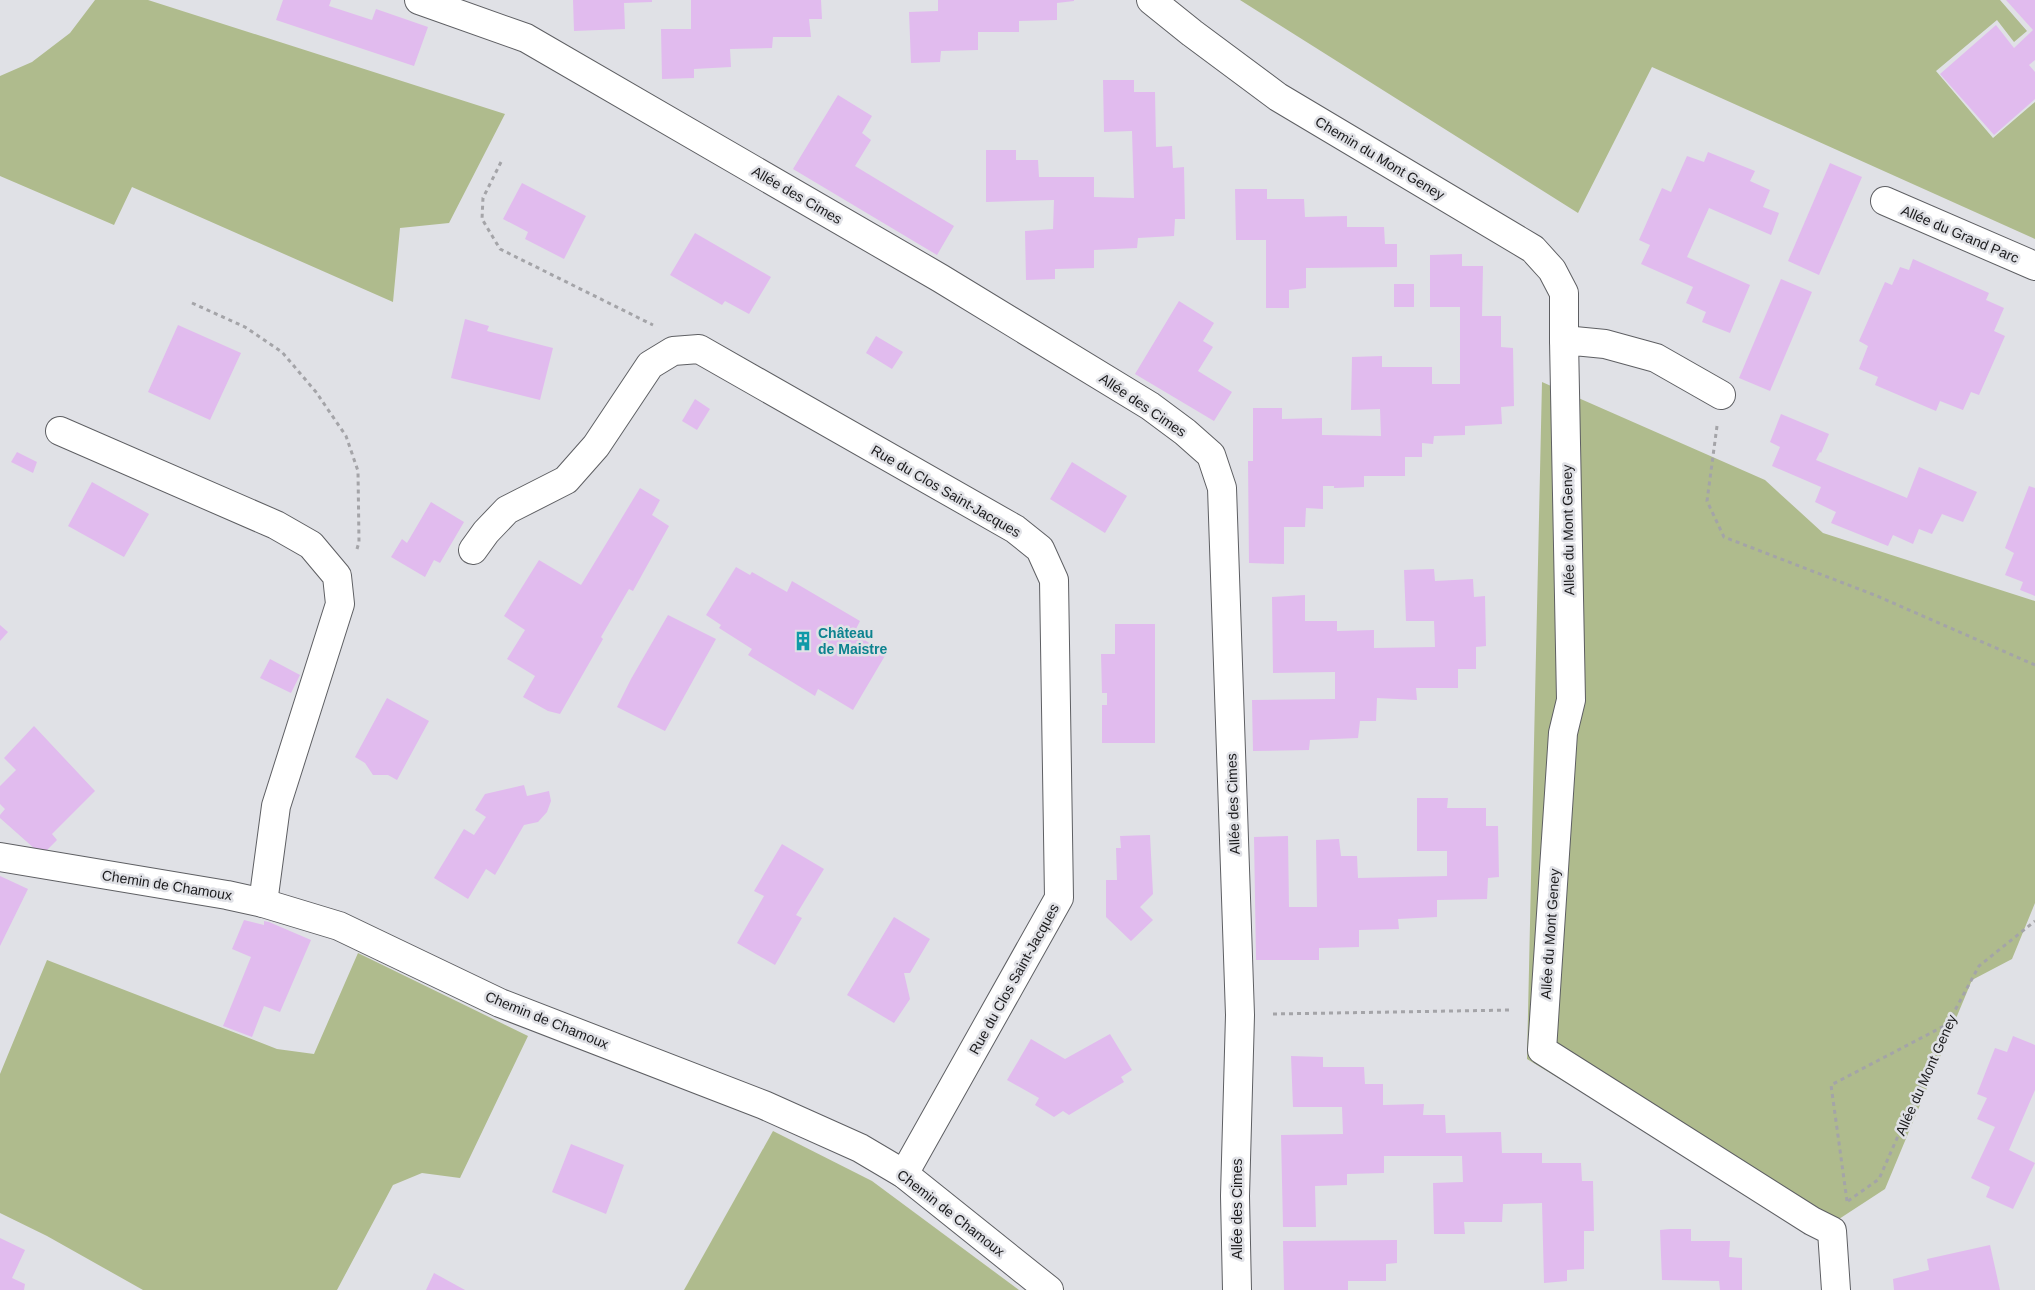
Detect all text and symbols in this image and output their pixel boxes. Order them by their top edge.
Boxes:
street label: Chemin du Mont Geney [1313,113,1447,203]
street label: Allée des Cimes [749,163,845,227]
street label: Allée du Grand Parc [1899,202,2021,266]
street label: Allée des Cimes [1097,370,1189,440]
street label: Rue du Clos Saint-Jacques [869,442,1023,540]
street label: Allée du Mont Geney [1559,464,1577,596]
place label: Château de Maistre [818,625,887,657]
building icon: Château de Maistre [792,630,814,652]
street label: Allée des Cimes [1223,753,1243,855]
street label: Chemin de Chamoux [101,867,233,903]
street label: Allée du Mont Geney [1537,868,1563,1000]
street label: Rue du Clos Saint-Jacques [966,901,1062,1057]
street label: Chemin de Chamoux [483,988,611,1052]
street label: Allée du Mont Geney [1892,1012,1960,1138]
street label: Allée des Cimes [1229,1158,1245,1260]
street label: Chemin de Chamoux [894,1166,1008,1260]

